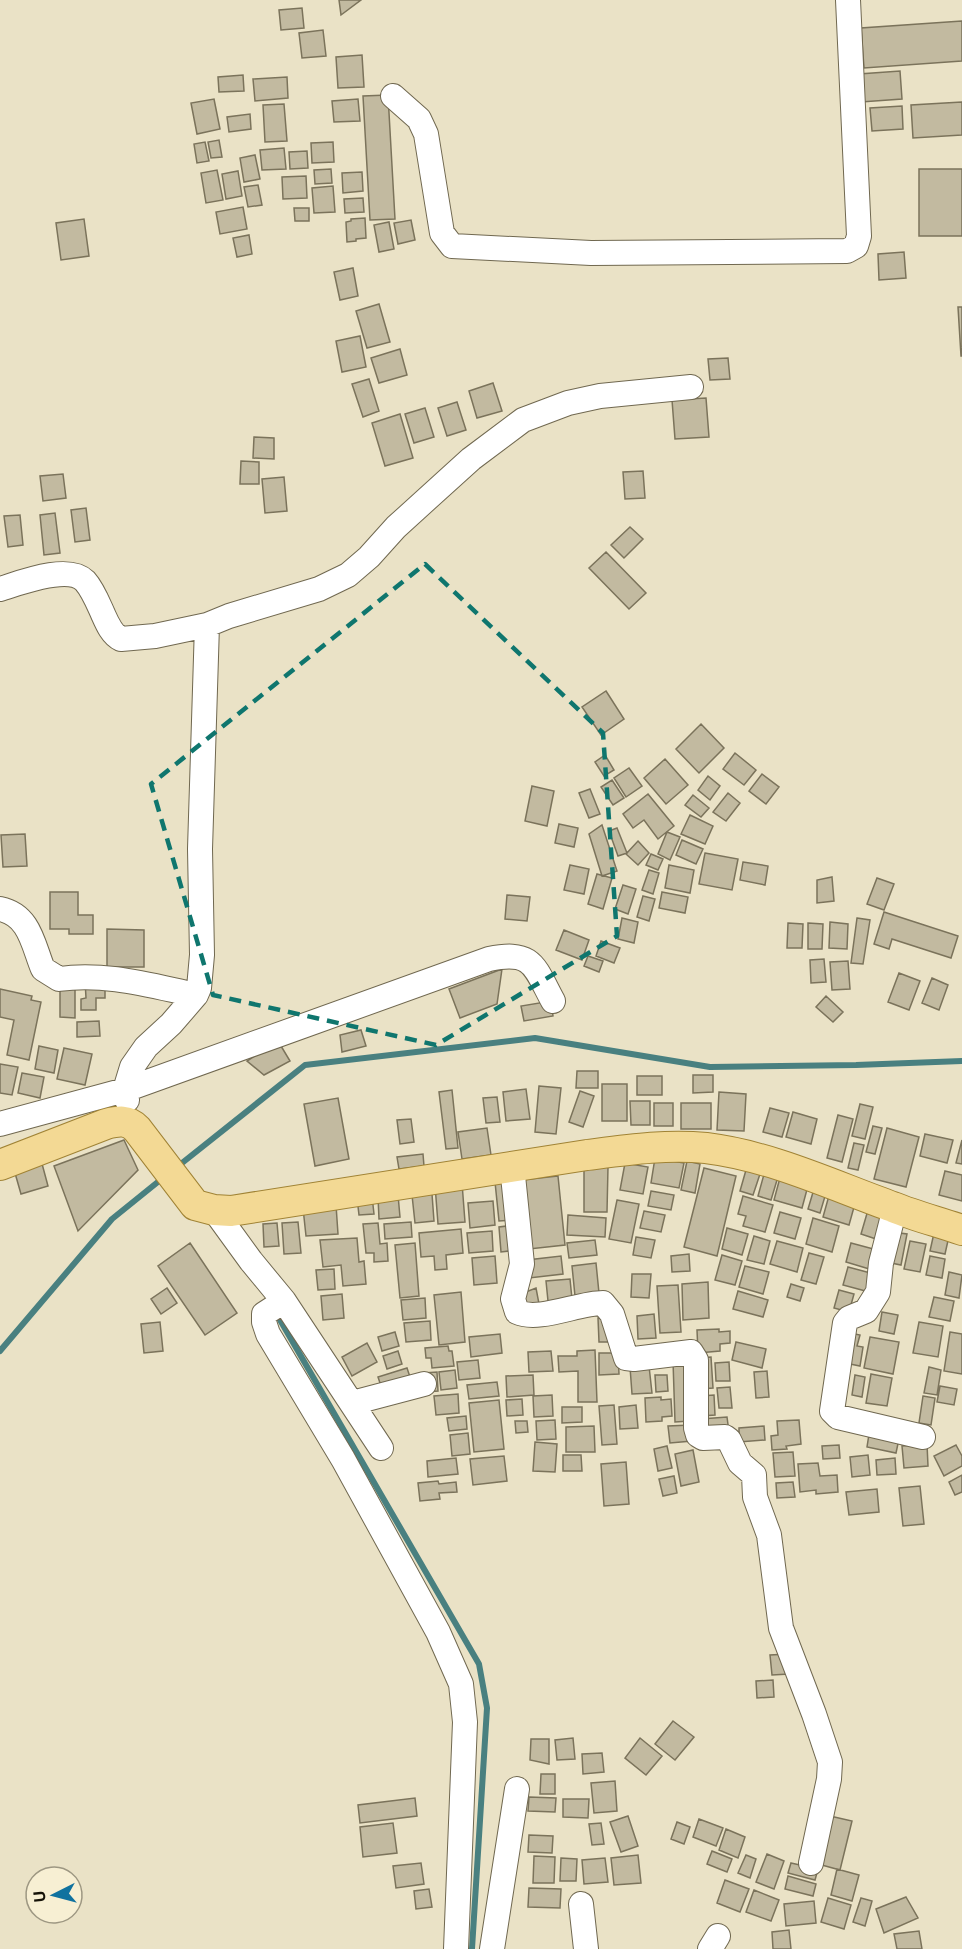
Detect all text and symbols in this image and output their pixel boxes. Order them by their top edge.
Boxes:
north arrow [24,1865,84,1925]
text: U [28,1889,51,1904]

